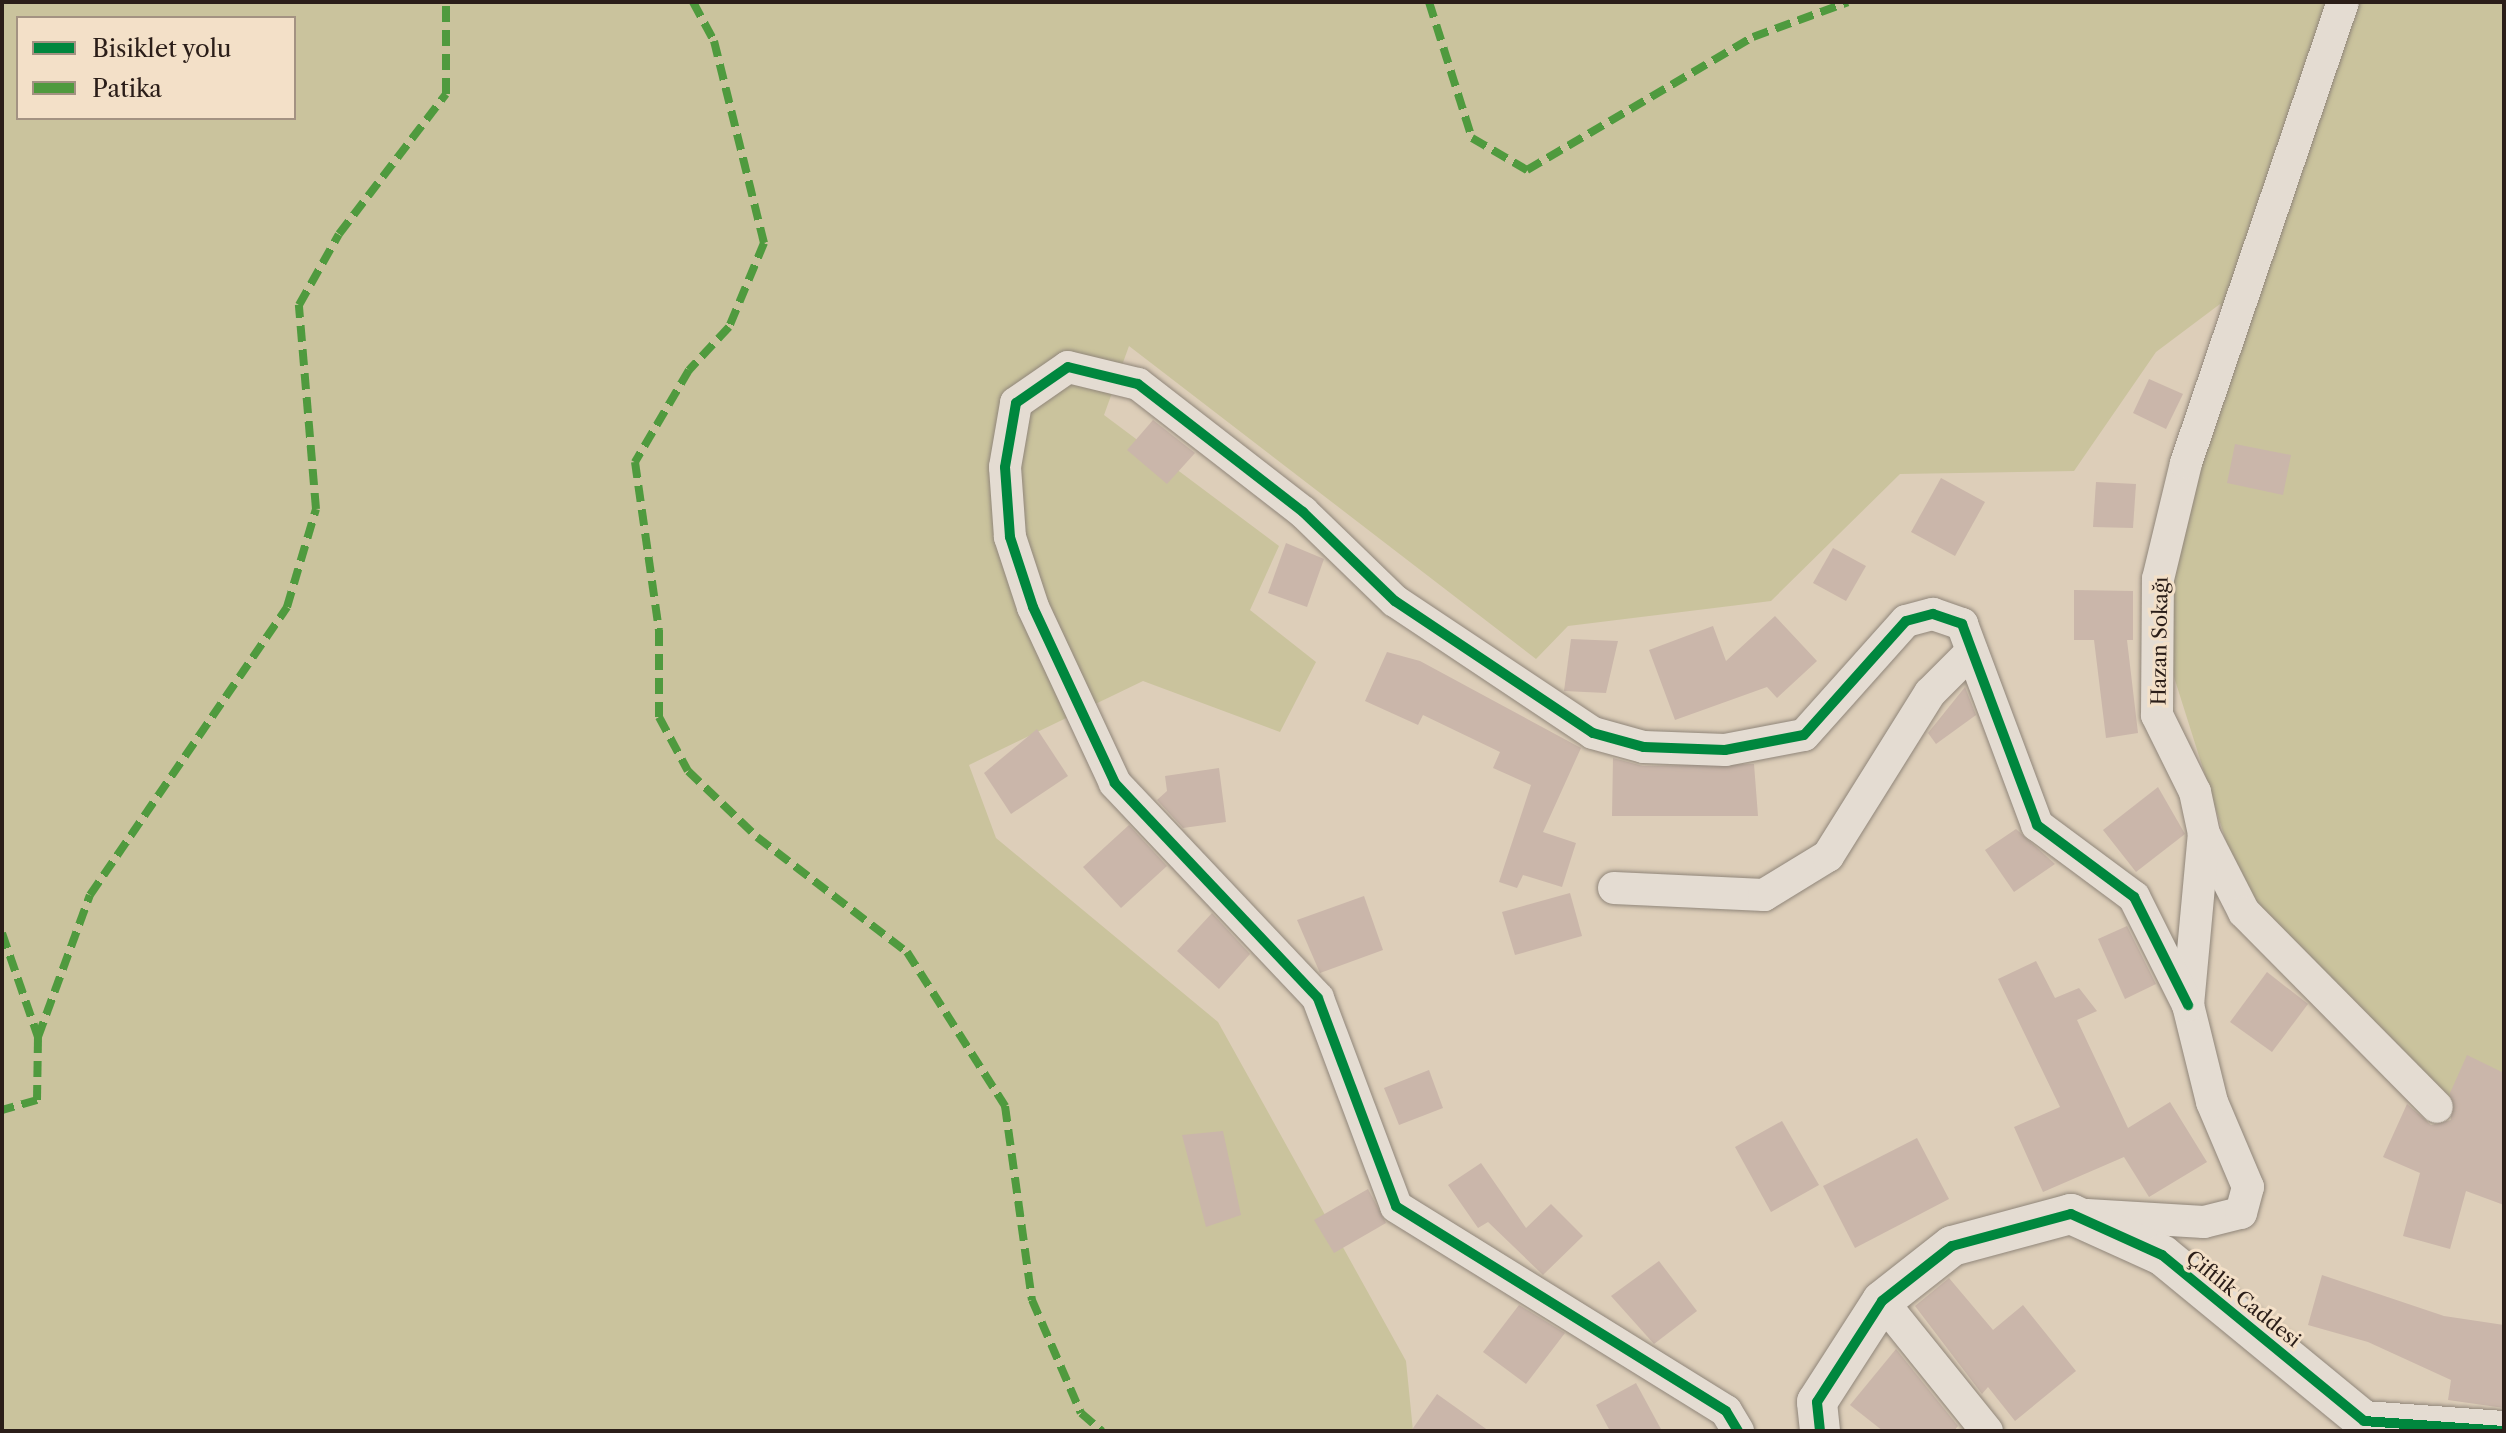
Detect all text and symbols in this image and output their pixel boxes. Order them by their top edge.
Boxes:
legend [16,16,296,120]
text: Bisiklet yolu [92,34,232,63]
text: Patika [92,74,162,103]
street label: Hazan Sokağı [2147,576,2173,706]
street label: Çiftlik Caddesi [2181,1245,2305,1353]

